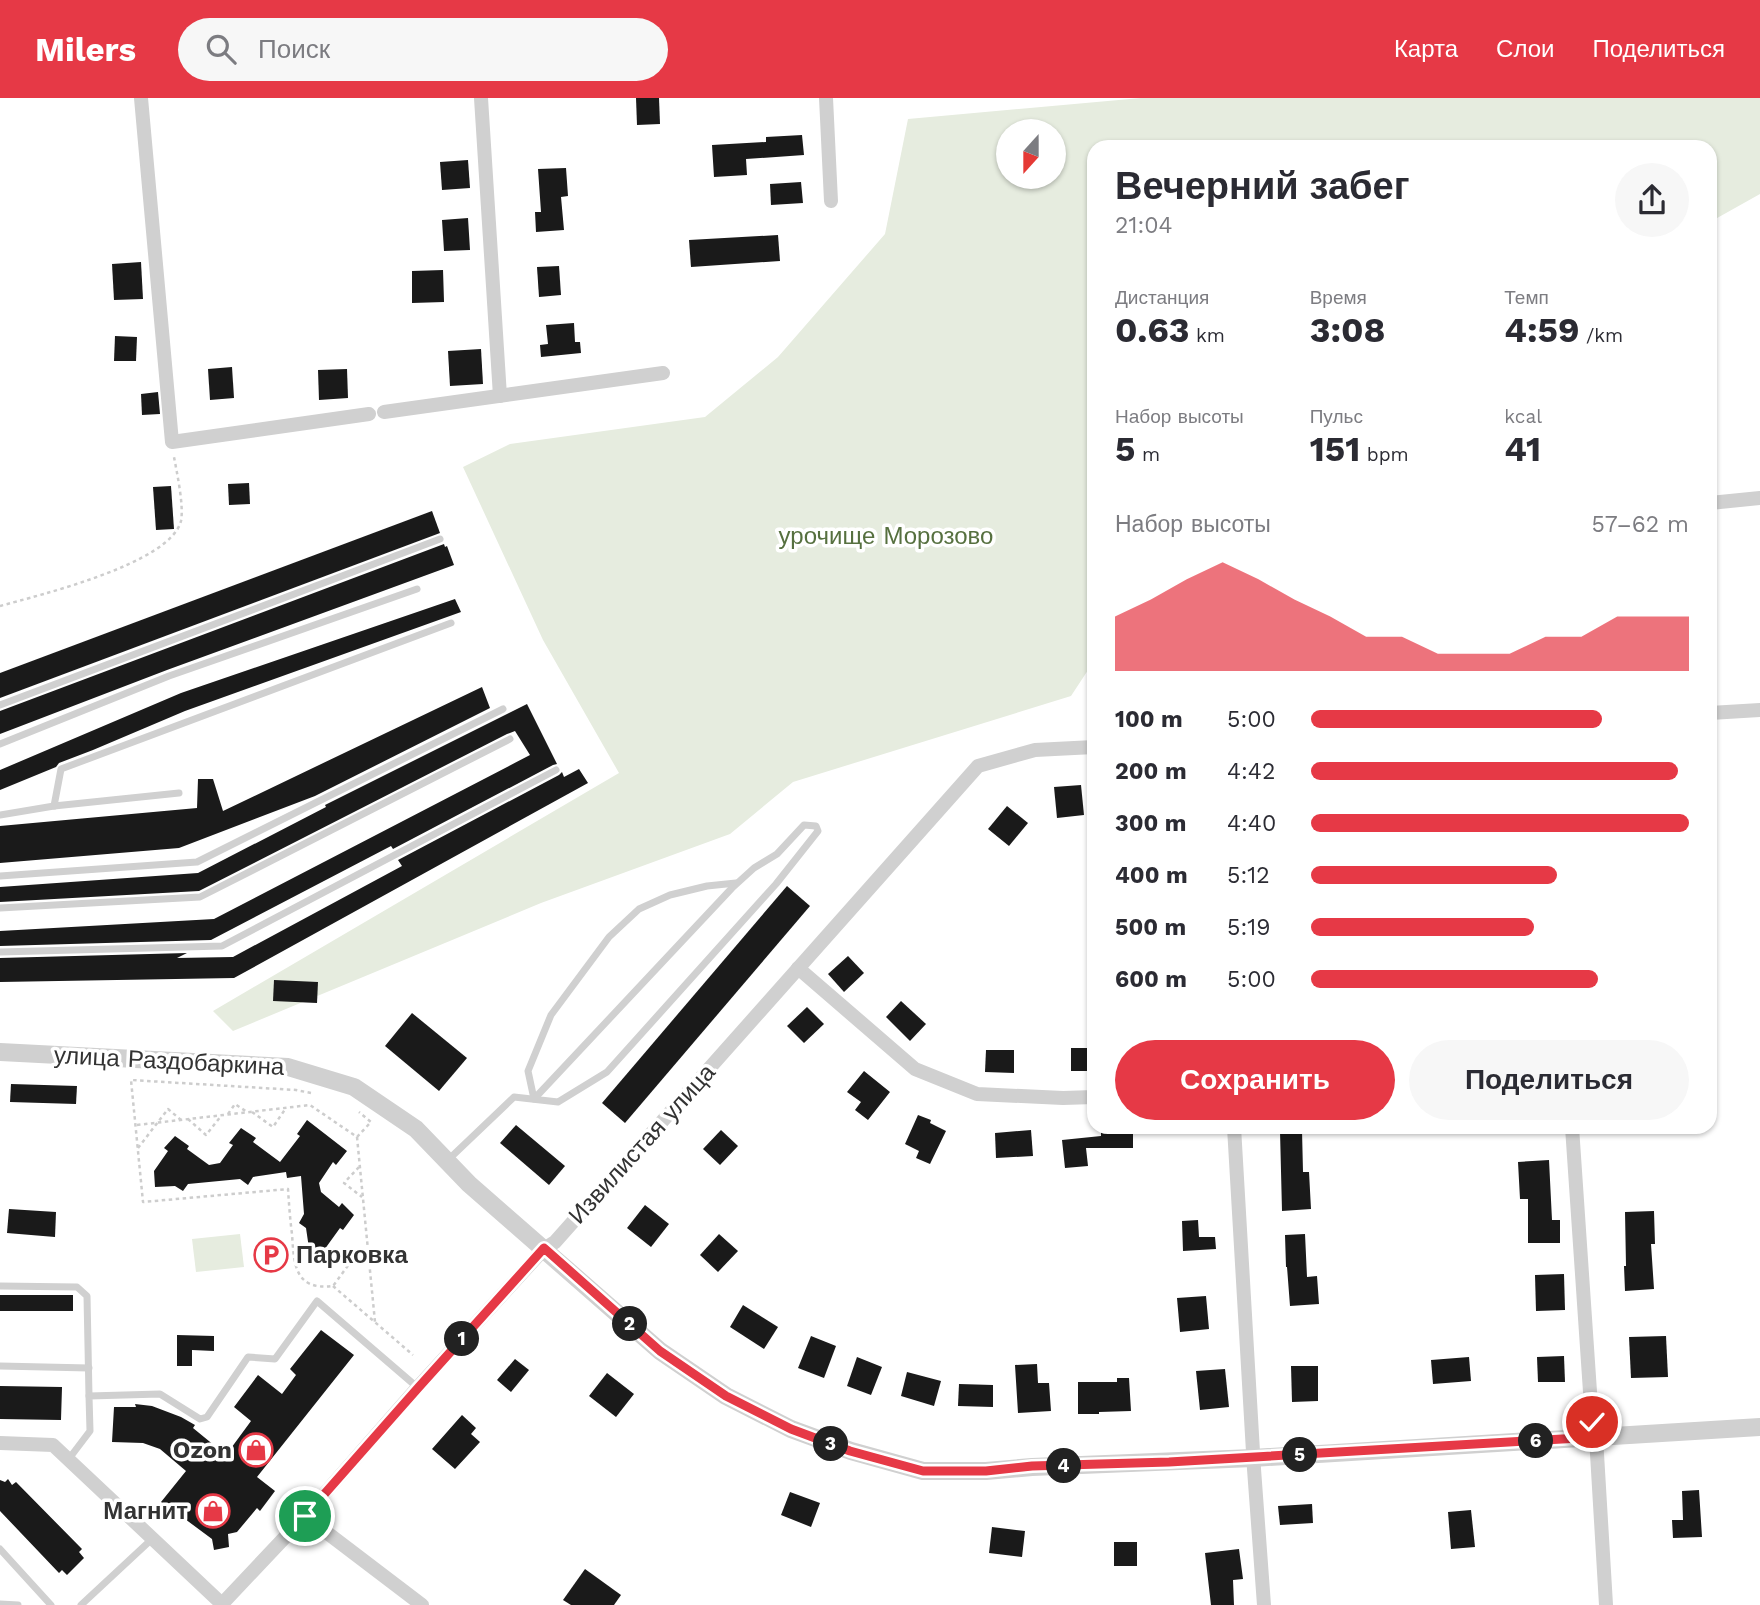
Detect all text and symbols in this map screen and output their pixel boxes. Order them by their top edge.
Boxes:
search box [178,18,668,81]
text: Milers [35,30,136,69]
icon: search [202,30,240,68]
text: Поиск [258,34,330,64]
text: Карта [1394,35,1458,63]
text: Слои [1496,35,1554,63]
text: Поделиться [1592,35,1725,63]
north arrow [996,119,1066,189]
map controls [996,119,1066,189]
button: share [1615,163,1689,237]
text: Вечерний забег [1115,164,1410,208]
text: 21:04 [1115,212,1173,239]
text: Дистанция [1115,286,1209,309]
text: Время [1310,286,1367,309]
text: Темп [1504,286,1549,309]
text: 0.63 [1115,309,1189,351]
text: 3:08 [1310,309,1385,351]
text: 4:59 [1504,309,1579,351]
text: km [1189,324,1225,347]
text: /km [1579,324,1623,347]
text: Набор высоты [1115,405,1244,428]
text: Пульс [1310,405,1363,428]
text: kcal [1504,405,1542,428]
text: 5 [1115,428,1135,470]
text: 151 [1310,428,1360,470]
text: 41 [1504,428,1541,470]
text: m [1135,443,1160,466]
text: bpm [1360,443,1409,466]
text: Набор высоты [1115,511,1271,538]
text: 57–62 m [1591,511,1689,538]
park label: урочище Морозово [779,522,993,550]
text: 100 m [1115,706,1183,733]
text: 5:00 [1227,706,1276,733]
text: 200 m [1115,758,1187,785]
text: 4:42 [1227,758,1275,785]
text: 300 m [1115,810,1186,837]
text: 4:40 [1227,810,1276,837]
text: 400 m [1115,862,1188,889]
text: 5:12 [1227,862,1270,889]
text: 500 m [1115,914,1186,941]
text: 5:19 [1227,914,1270,941]
text: 600 m [1115,966,1187,993]
text: 5:00 [1227,966,1276,993]
button: Сохранить [1115,1040,1395,1120]
button: Поделиться [1409,1040,1689,1120]
street label: улица Раздобаркина [53,1041,286,1081]
street label: Извилистая улица [563,1058,721,1230]
parking icon: Парковка [252,1236,290,1274]
place label: Парковка [296,1241,408,1269]
pin: 2 [612,1306,648,1342]
text: 2 [624,1312,635,1335]
pin: 1 [444,1322,480,1356]
text: 1 [457,1327,466,1350]
pin [1562,1392,1622,1452]
icon: check [1573,1403,1611,1441]
pin: 6 [1518,1424,1554,1458]
pin: 3 [814,1426,848,1462]
text: 6 [1530,1429,1541,1452]
shop icon: Ozon [237,1431,275,1469]
text: 3 [825,1432,836,1455]
place label: Ozon [173,1436,232,1464]
pin: 5 [1282,1438,1318,1472]
text: 5 [1294,1443,1305,1466]
pin: 4 [1046,1448,1082,1484]
text: 4 [1057,1454,1070,1477]
pin [275,1486,335,1546]
shop icon: Магнит [194,1492,232,1530]
place label: Магнит [103,1497,188,1525]
icon: arrive [286,1497,324,1535]

